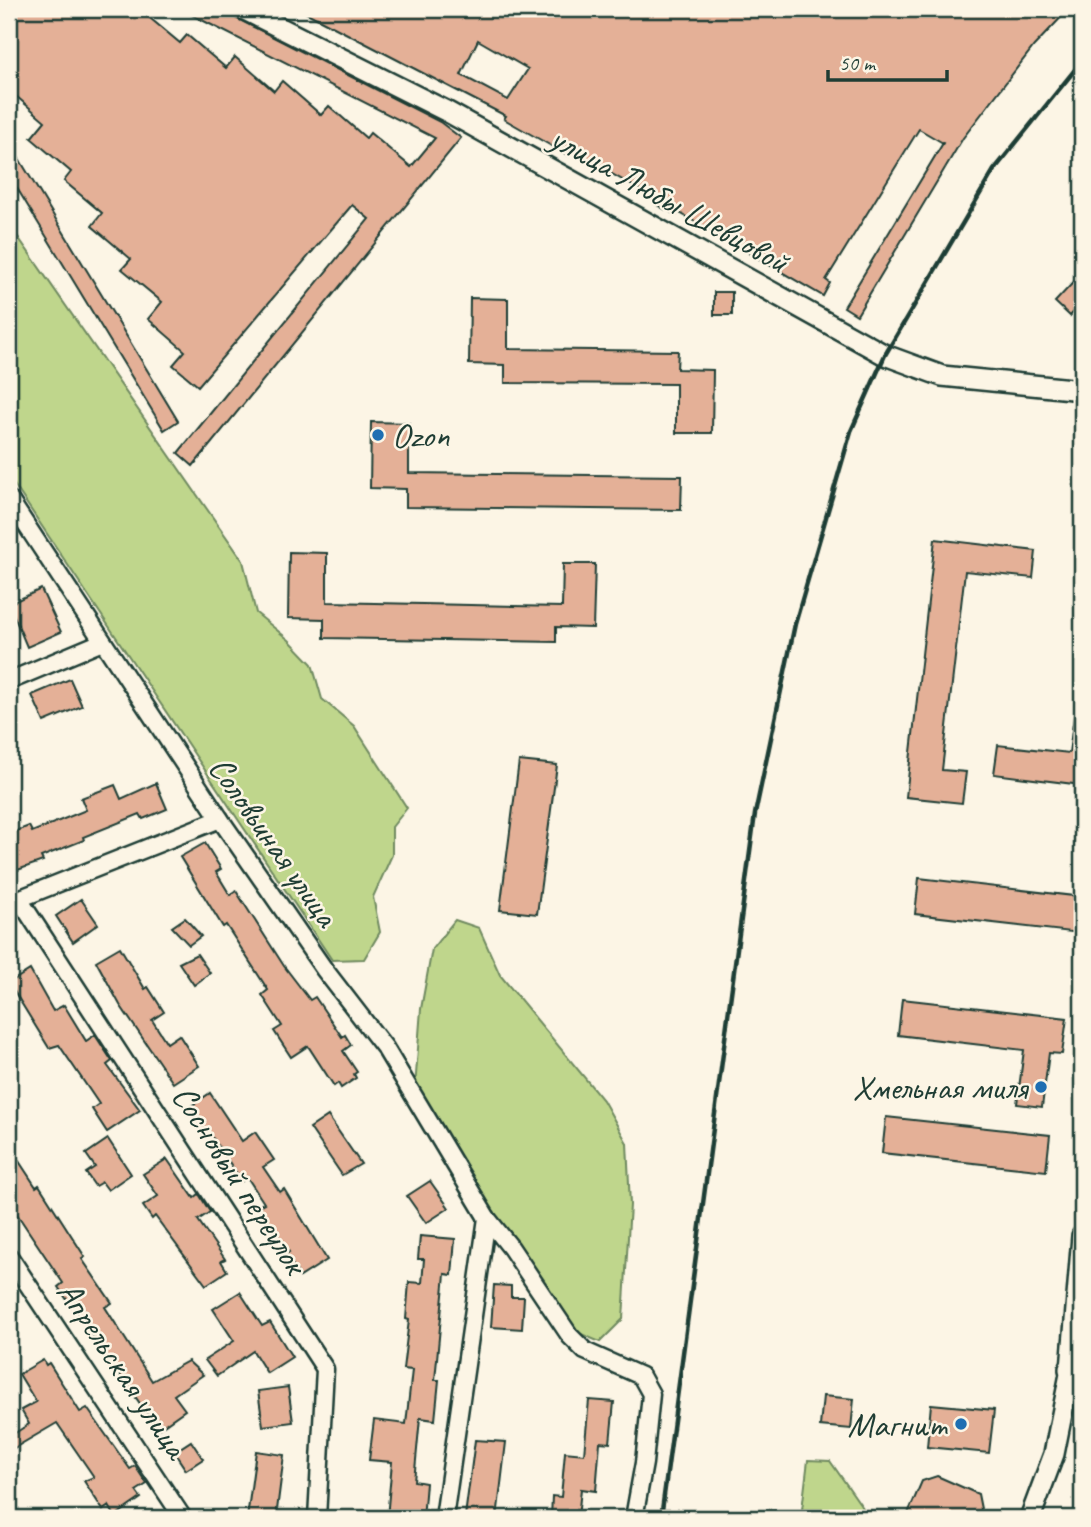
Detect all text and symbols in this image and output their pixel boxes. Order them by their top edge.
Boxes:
scale bar [828,38,948,82]
text: 50 m [839,50,877,76]
street label: улица Любы Шевцовой [541,114,799,285]
place label: Ozon [392,413,450,458]
marker: Ozon [370,427,386,443]
street label: Соловьиная улица [198,747,350,937]
place label: Хмельная миля [852,1065,1029,1110]
street label: Сосновый переулок [162,1076,319,1285]
marker: Хмельная миля [1033,1079,1049,1095]
street label: Апрельская улица [47,1272,200,1469]
place label: Магнит [848,1402,948,1447]
marker: Магнит [953,1416,969,1432]

